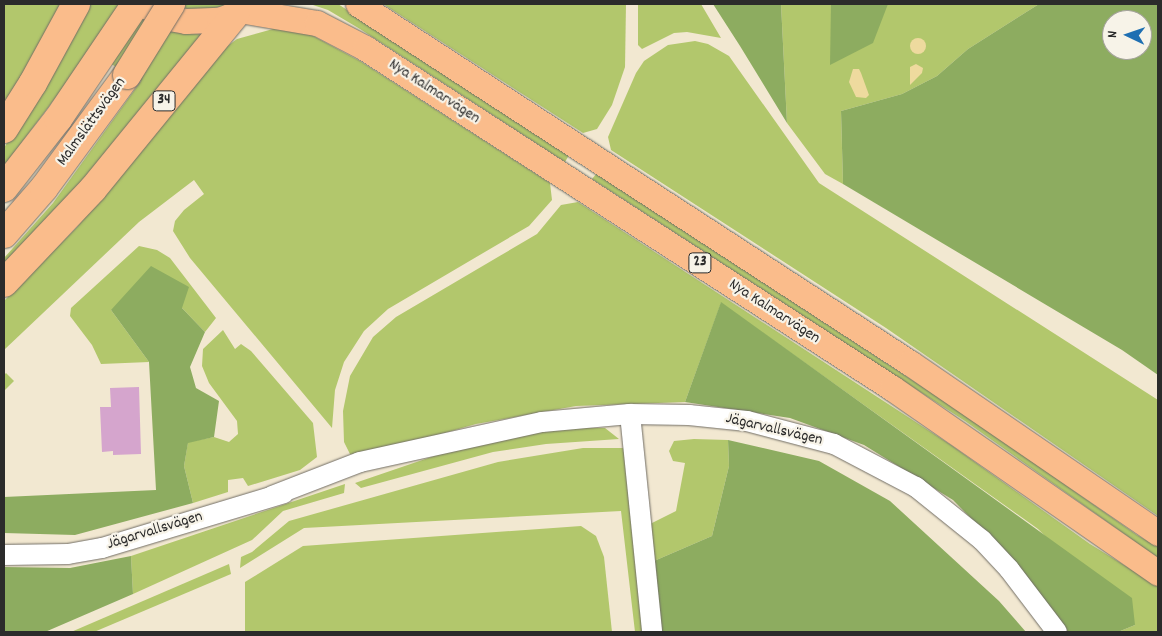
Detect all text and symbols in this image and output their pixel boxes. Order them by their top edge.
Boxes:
north arrow [1102,10,1152,60]
text: N [1103,30,1123,38]
street label: Nya Kalmarvägen [385,55,483,129]
street label: Malmslättsvägen [53,74,131,170]
road number: 34 [152,88,176,114]
road number: 23 [688,250,712,276]
street label: Nya Kalmarvägen [725,275,823,349]
street label: Jägarvallsvägen [724,410,824,450]
street label: Jägarvallsvägen [105,507,205,555]

